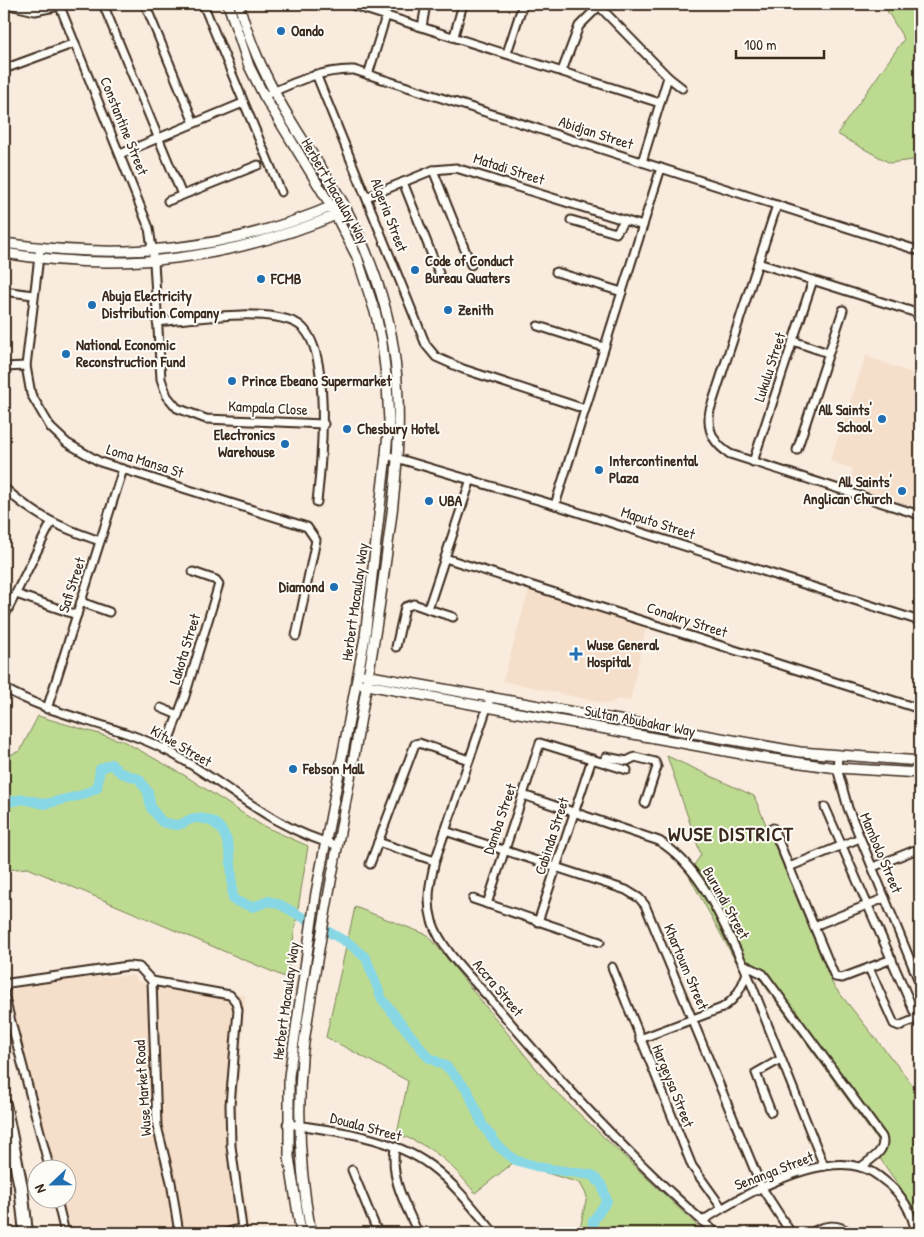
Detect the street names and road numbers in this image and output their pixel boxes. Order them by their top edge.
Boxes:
street label: Constantine Street [95,74,154,179]
street label: Abidjan Street [556,111,637,155]
street label: Herbert Macaulay Way [297,134,374,248]
street label: Matadi Street [471,147,548,190]
street label: Algeria Street [366,175,413,255]
street label: Lukulu Street [748,328,791,404]
street label: Kampala Close [228,395,308,420]
street label: Loma Mansa St [104,438,187,483]
street label: Maputo Street [618,501,699,545]
street label: Herbert Macaulay Way [336,542,373,662]
street label: Safi Street [53,554,91,615]
street label: Conakry Street [644,597,731,643]
street label: Lakota Street [164,610,206,687]
street label: Sultan Abubakar Way [583,699,697,742]
street label: Kitwe Street [147,720,217,772]
street label: Damba Street [478,780,522,857]
street label: Cabinda Street [529,794,574,877]
street label: Mambolo Street [855,809,908,897]
street label: Burundi Street [698,863,755,943]
street label: Khartoum Street [659,921,714,1014]
street label: Herbert Macaulay Way [267,941,304,1061]
street label: Accra Street [468,955,529,1021]
street label: Wuse Market Road [129,1039,156,1137]
street label: Hargeysa Street [647,1041,700,1131]
street label: Douala Street [328,1107,405,1146]
street label: Senanga Street [731,1146,817,1195]

